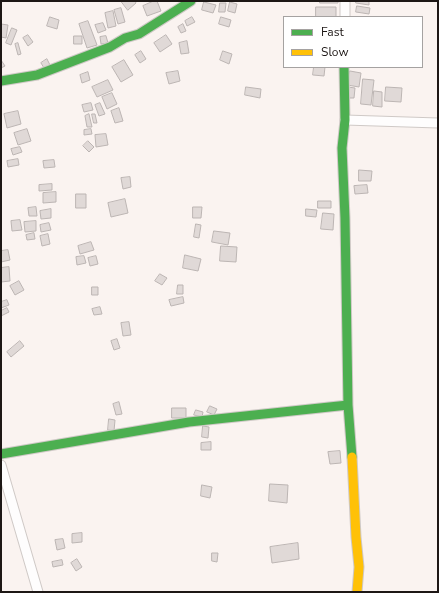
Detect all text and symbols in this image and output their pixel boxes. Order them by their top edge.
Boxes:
legend [283,16,423,68]
text: Fast [321,24,344,40]
text: Slow [321,44,349,60]

